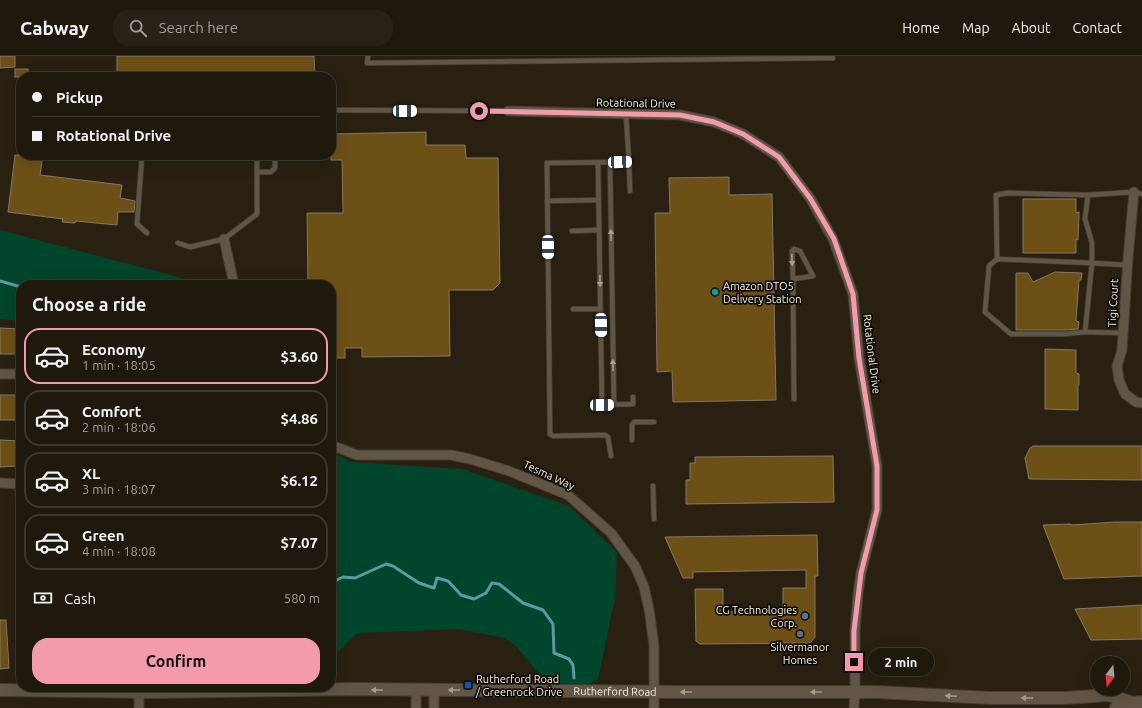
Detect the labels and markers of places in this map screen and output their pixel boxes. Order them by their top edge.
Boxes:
place label: Amazon DTO5 Delivery Station [723,280,801,305]
marker: Amazon DTO5 Delivery Station [710,287,720,297]
place label: CG Technologies Corp. [716,604,797,629]
marker: CG Technologies Corp. [800,611,810,621]
marker: Silvermanor Homes [795,629,805,639]
place label: Silvermanor Homes [771,641,830,666]
place label: Rutherford Road / Greenrock Drive [475,673,562,698]
marker: Rutherford Road / Greenrock Drive [463,680,473,690]

